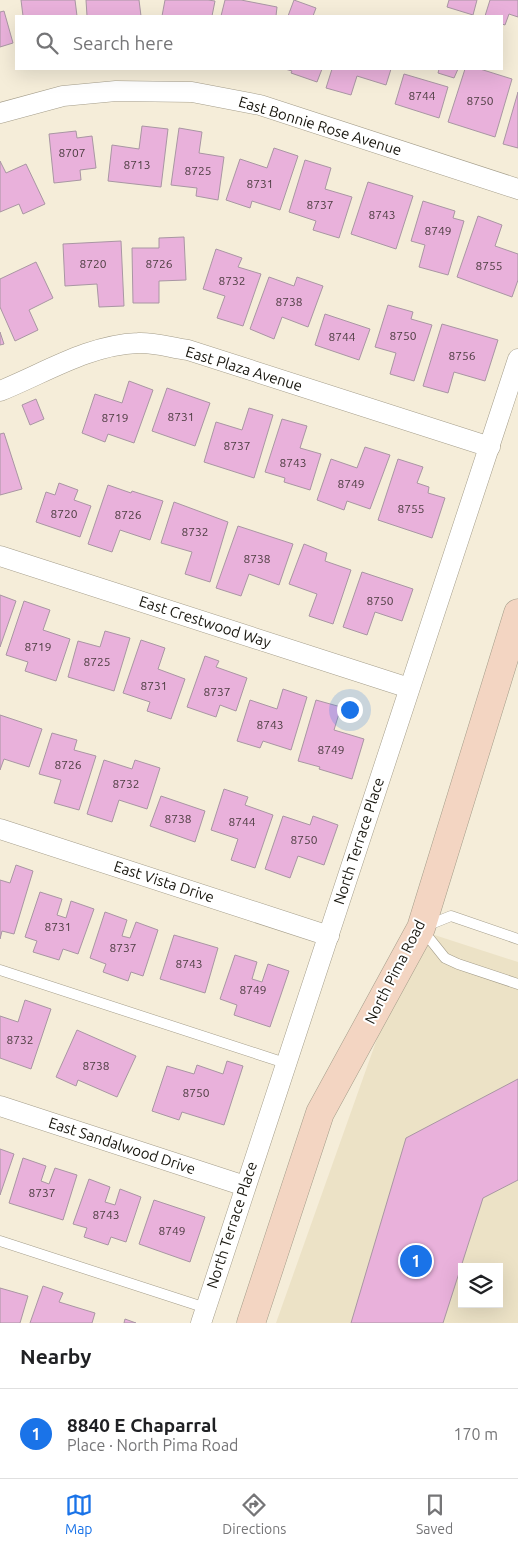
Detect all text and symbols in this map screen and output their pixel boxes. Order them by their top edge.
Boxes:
search box [15,15,503,70]
icon: search [33,29,61,57]
text: Search here [73,32,173,54]
house number: 8744 [408,89,436,102]
street label: East Bonnie Rose Avenue [237,93,404,158]
house number: 8750 [466,94,494,107]
house number: 8707 [58,146,86,159]
house number: 8713 [123,158,151,171]
house number: 8725 [184,164,212,177]
house number: 8731 [246,177,274,190]
house number: 8737 [306,198,334,211]
house number: 8743 [368,208,396,221]
house number: 8749 [424,224,452,237]
house number: 8720 [79,257,107,270]
house number: 8726 [145,257,173,270]
house number: 8755 [475,259,503,272]
house number: 8732 [218,274,246,287]
house number: 8738 [275,295,303,308]
house number: 8750 [389,329,417,342]
house number: 8744 [328,330,356,343]
street label: East Plaza Avenue [184,343,305,394]
house number: 8756 [448,349,476,362]
house number: 8731 [167,410,195,423]
house number: 8719 [101,411,129,424]
house number: 8737 [223,439,251,452]
house number: 8743 [279,456,307,469]
house number: 8749 [337,477,365,490]
house number: 8755 [397,502,425,515]
house number: 8720 [50,507,78,520]
house number: 8726 [114,508,142,521]
house number: 8732 [181,525,209,538]
house number: 8738 [243,552,271,565]
street label: East Crestwood Way [137,592,273,651]
house number: 8750 [366,594,394,607]
house number: 8719 [24,640,52,653]
house number: 8725 [83,655,111,668]
house number: 8731 [140,679,168,692]
house number: 8737 [203,685,231,698]
your location [337,697,363,723]
house number: 8743 [256,718,284,731]
house number: 8749 [317,743,345,756]
house number: 8726 [54,758,82,771]
street label: North Terrace Place [330,775,387,906]
house number: 8732 [112,777,140,790]
house number: 8738 [164,812,192,825]
house number: 8744 [228,815,256,828]
house number: 8750 [290,833,318,846]
street label: East Vista Drive [112,857,217,906]
street label: North Pima Road [361,917,428,1027]
house number: 8731 [44,920,72,933]
house number: 8737 [109,941,137,954]
house number: 8743 [175,957,203,970]
house number: 8749 [239,983,267,996]
house number: 8732 [6,1033,34,1046]
house number: 8738 [82,1059,110,1072]
house number: 8750 [182,1086,210,1099]
street label: East Sandalwood Drive [47,1114,198,1177]
street label: North Terrace Place [203,1159,260,1290]
house number: 8737 [28,1186,56,1199]
house number: 8743 [92,1208,120,1221]
house number: 8749 [158,1224,186,1237]
pin: 1 [400,1242,432,1280]
map controls [458,1263,503,1308]
button: layers [458,1263,503,1308]
text: Nearby [20,1344,91,1368]
text: 8840 E Chaparral [67,1414,217,1436]
text: 1 [31,1425,41,1443]
text: 170 m [453,1425,498,1443]
text: Place · North Pima Road [67,1436,238,1454]
tab: Map [65,1491,93,1537]
tab: Directions [222,1491,286,1537]
tab: Saved [416,1491,453,1537]

